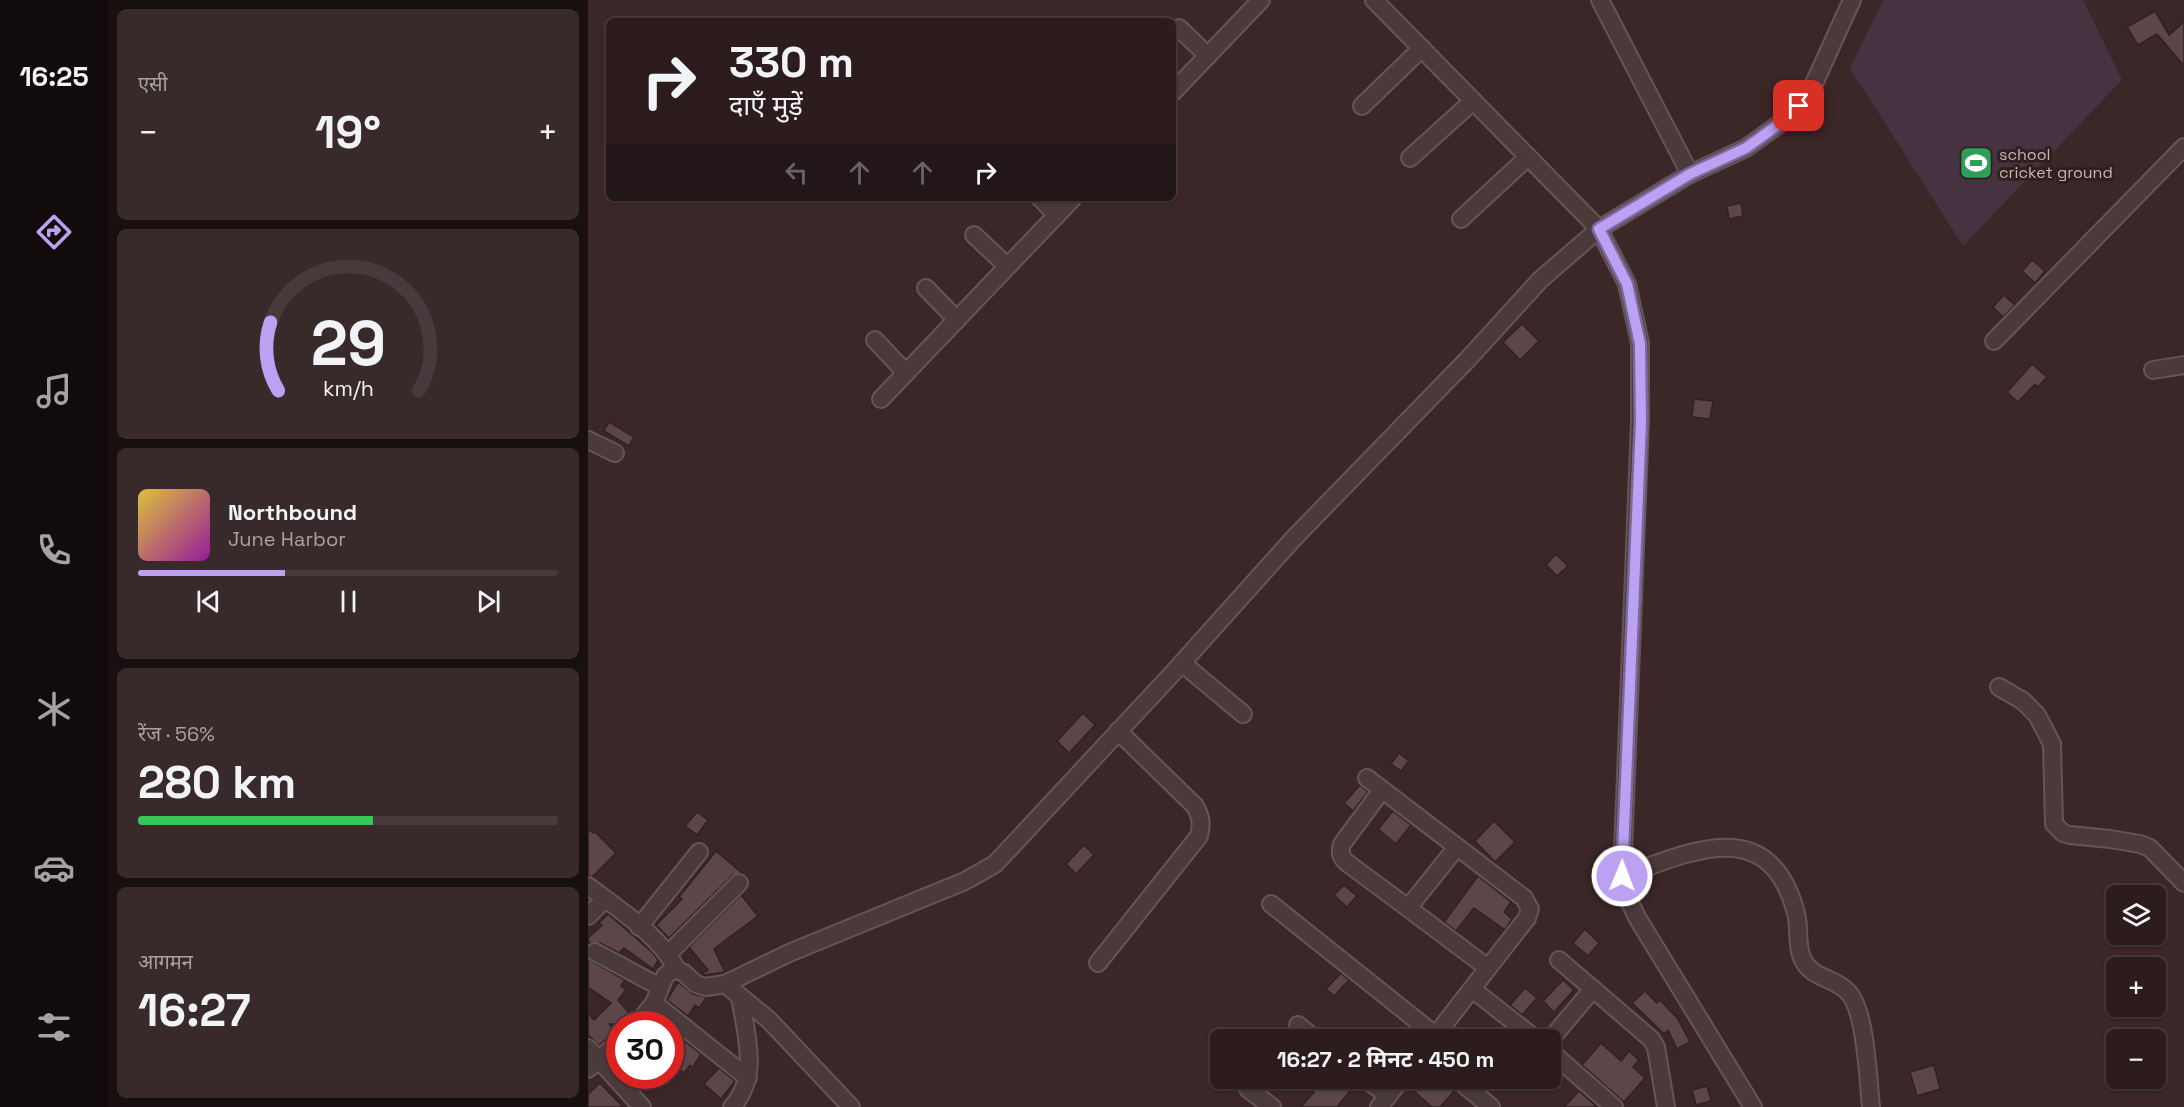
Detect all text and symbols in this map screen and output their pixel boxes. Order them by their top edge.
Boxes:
text: 330 m [729,36,854,89]
icon: right [630,42,708,120]
text: 16:25 [19,59,89,94]
text: एसी [138,71,168,97]
pin [1773,80,1824,131]
text: दाएँ मुड़ें [729,88,803,123]
icon: arrive [1782,89,1815,122]
text: 19° [315,104,381,161]
text: − [138,112,158,154]
text: + [538,112,558,154]
place label: school cricket ground [1999,144,2113,183]
sports icon: school cricket ground [1958,145,1994,181]
icon: left [780,156,813,189]
icon: ahead [843,156,876,189]
icon: ahead [906,156,939,189]
icon: right [969,156,1002,189]
icon: directions [33,211,75,253]
text: 29 [310,304,386,383]
icon: music [33,370,75,412]
text: km/h [322,375,374,402]
text: Northbound [228,498,357,526]
text: June Harbor [228,526,346,552]
icon: phone [33,529,75,571]
icon: previous [192,585,225,618]
icon: pause [332,585,365,618]
icon: next [472,585,505,618]
icon: climate [33,688,75,730]
text: रेंज · 56% [138,721,215,747]
text: 280 km [138,754,296,811]
position arrow [1590,844,1654,908]
icon: car [33,847,75,889]
map controls [2106,885,2166,1089]
button: layers [2106,885,2166,945]
text: आगमन [138,949,193,975]
button: + [2106,957,2166,1017]
text: 16:27 [138,982,251,1039]
icon: filters [33,1006,75,1048]
speed limit sign: 30 [606,1011,684,1089]
button: − [2106,1029,2166,1089]
text: 16:27 · 2 मिनट · 450 m [1277,1045,1494,1073]

